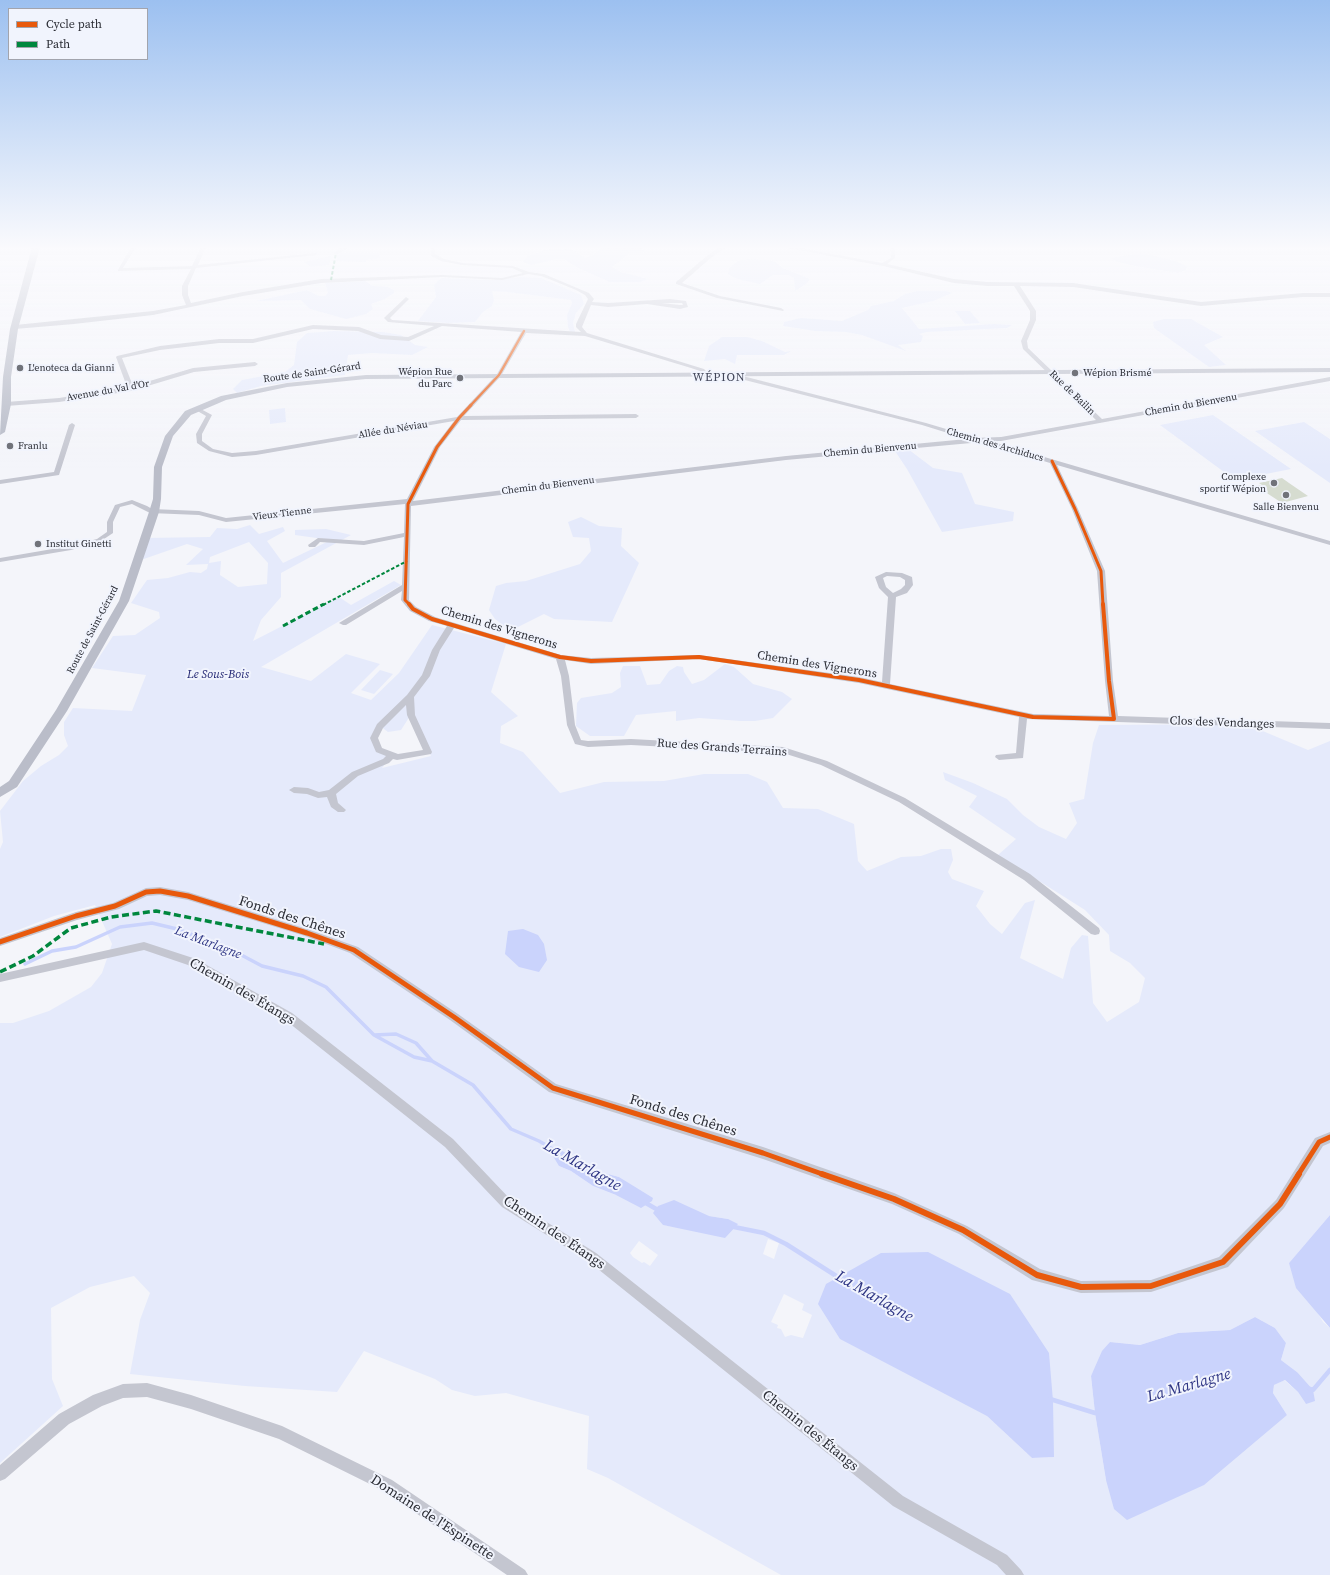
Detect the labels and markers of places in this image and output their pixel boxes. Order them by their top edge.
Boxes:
place label: L'enoteca da Gianni [28,362,114,374]
marker: L'enoteca da Gianni [15,363,25,373]
place label: Wépion Rue du Parc [398,366,452,390]
place label: Wépion Brismé [1083,367,1152,379]
marker: Wépion Brismé [1070,368,1080,378]
marker: Wépion Rue du Parc [455,373,465,383]
place label: Franlu [18,440,48,452]
marker: Franlu [5,441,15,451]
place label: Complexe sportif Wépion [1200,471,1266,494]
marker: Complexe sportif Wépion [1269,478,1279,488]
marker: Salle Bienvenu [1281,490,1291,500]
place label: Salle Bienvenu [1253,501,1319,513]
place label: Institut Ginetti [46,538,112,550]
marker: Institut Ginetti [33,539,43,549]

